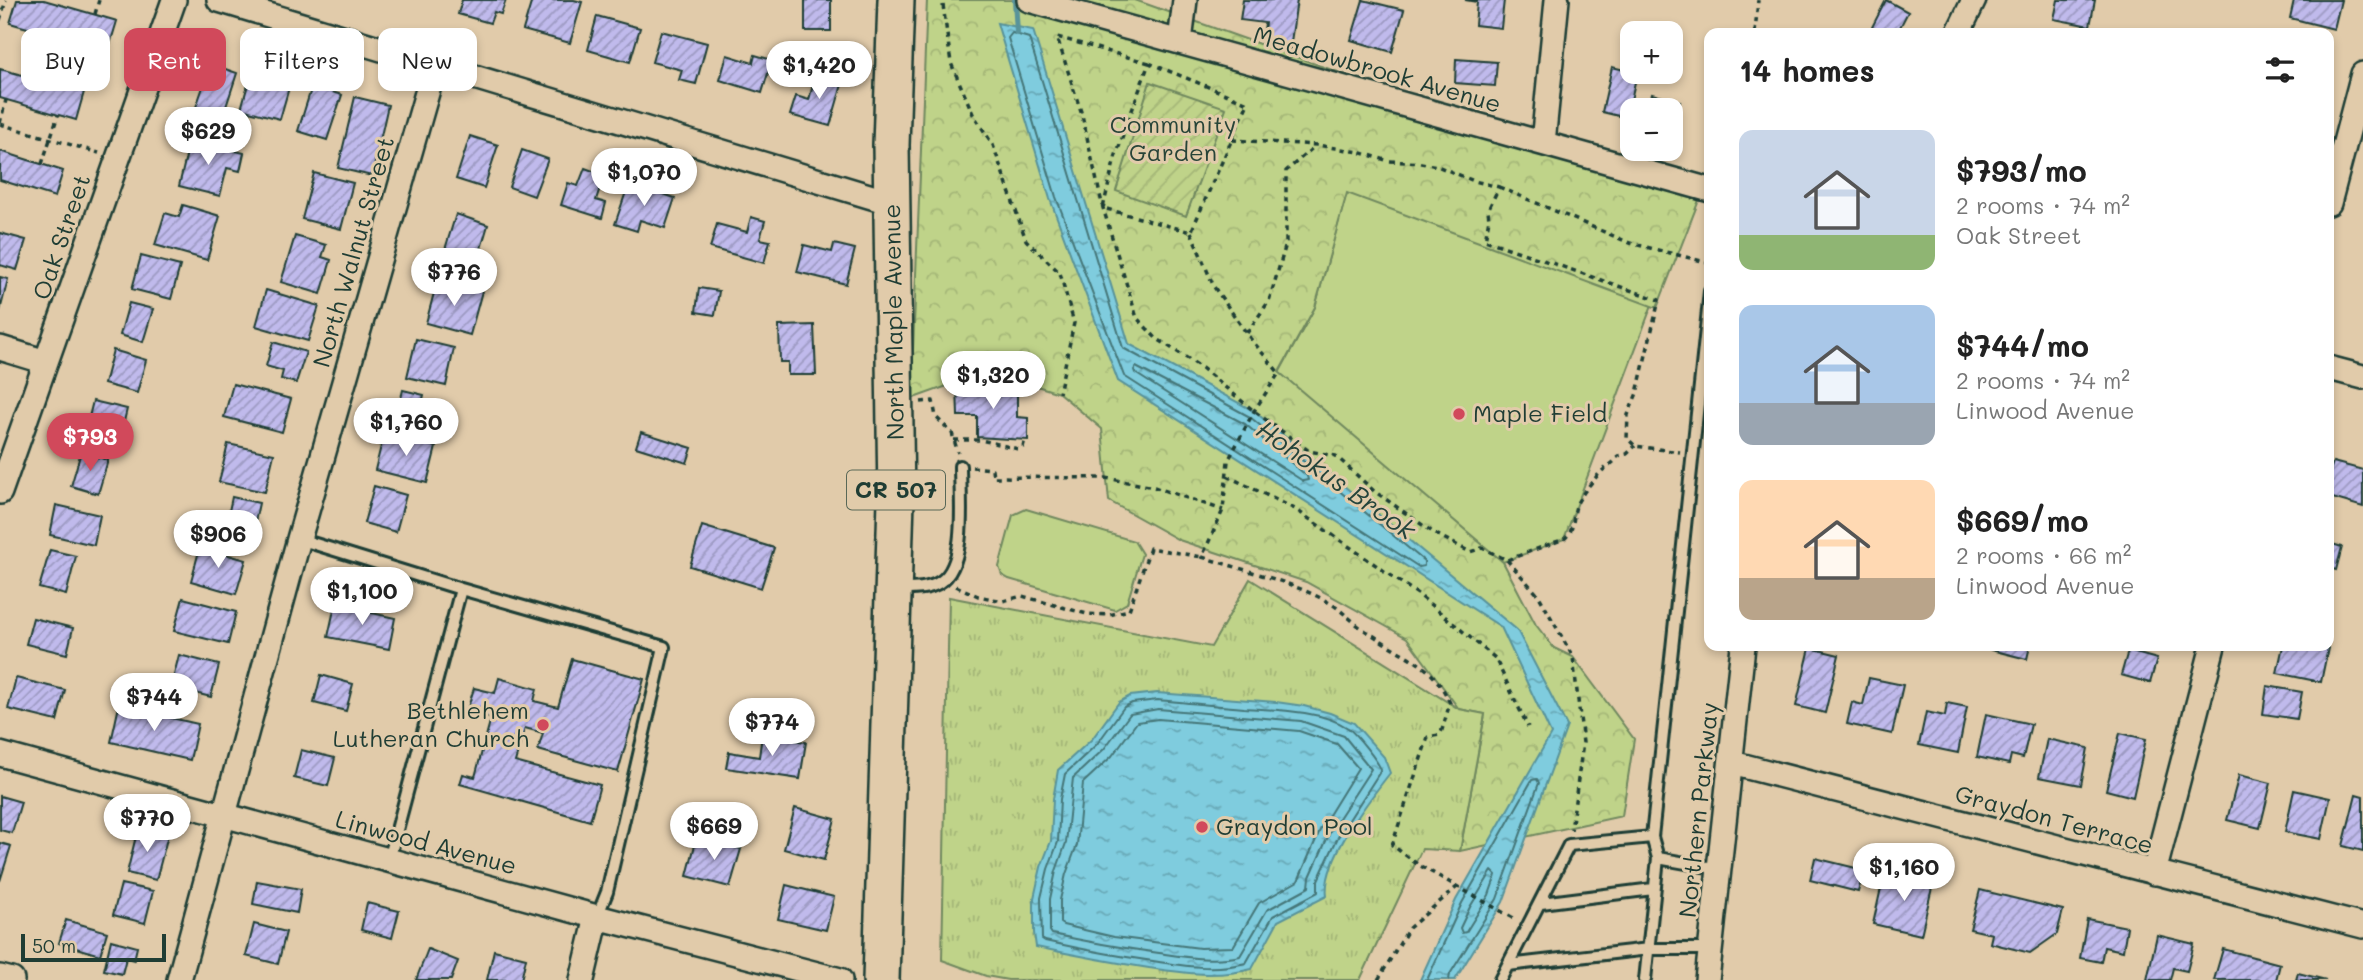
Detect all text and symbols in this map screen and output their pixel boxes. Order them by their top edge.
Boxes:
street label: Meadowbrook Avenue [1250,18,1505,119]
map controls [1620,21,1683,161]
button: + [1620,21,1683,84]
chip: Buy [21,28,110,91]
chip: Rent [124,28,226,91]
chip: Filters [240,28,364,91]
chip: New [378,28,477,91]
pin: $1,420 [762,42,876,101]
text: $1,420 [782,49,856,79]
text: 14 homes [1739,50,1875,90]
icon: filters [2261,51,2299,89]
button: − [1620,98,1683,161]
pin: $629 [167,108,249,167]
park label: Community Garden [1110,108,1236,167]
text: $629 [181,115,235,145]
street label: North Walnut Street [305,133,400,371]
pin: $1,070 [587,148,701,208]
text: $793/mo [1956,150,2087,190]
text: $1,070 [607,156,681,186]
icon: home [1795,158,1879,242]
street label: Oak Street [25,170,97,303]
text: 2 rooms · 74 m² [1956,190,2130,220]
street label: North Maple Avenue [875,204,910,440]
text: Oak Street [1956,220,2081,250]
pin: $776 [413,248,495,308]
text: $776 [427,256,481,286]
text: $744/mo [1956,325,2089,365]
icon: home [1795,333,1879,417]
pin: $1,320 [936,352,1050,411]
text: $1,320 [957,359,1029,389]
text: 2 rooms · 74 m² [1956,365,2130,395]
text: Linwood Avenue [1956,395,2135,425]
place label: Maple Field [1473,397,1607,428]
pin: $1,760 [349,398,463,458]
text: $1,760 [370,406,442,436]
marker: Maple Field [1451,406,1467,422]
water label: Hohokus Brook [1250,412,1424,547]
pin: $793 [49,414,131,473]
text: $793 [63,421,117,451]
road number: CR 507 [847,470,945,510]
text: $669/mo [1956,500,2088,540]
icon: home [1795,508,1879,592]
pin: $906 [177,510,259,570]
text: $906 [190,518,246,548]
text: 2 rooms · 66 m² [1956,540,2131,570]
pin: $1,100 [305,568,419,627]
text: Linwood Avenue [1956,570,2135,600]
text: $1,100 [326,575,398,605]
pin: $744 [113,674,195,733]
text: $744 [126,681,182,711]
place label: Bethlehem Lutheran Church [333,694,529,753]
pin: $774 [731,698,813,758]
street label: Northern Parkway [1671,701,1724,919]
text: $774 [745,706,799,736]
marker: Bethlehem Lutheran Church [535,717,551,733]
street label: Graydon Terrace [1952,777,2157,860]
pin: $770 [106,794,188,854]
text: $770 [120,802,174,832]
street label: Linwood Avenue [332,802,520,881]
pin: $669 [673,802,755,862]
text: $669 [686,810,742,840]
place label: Graydon Pool [1216,810,1373,841]
marker: Graydon Pool [1194,819,1210,835]
pin: $1,160 [1847,844,1961,903]
text: $1,160 [1869,851,1939,881]
scale bar [21,931,166,963]
text: 50 m [32,933,76,958]

